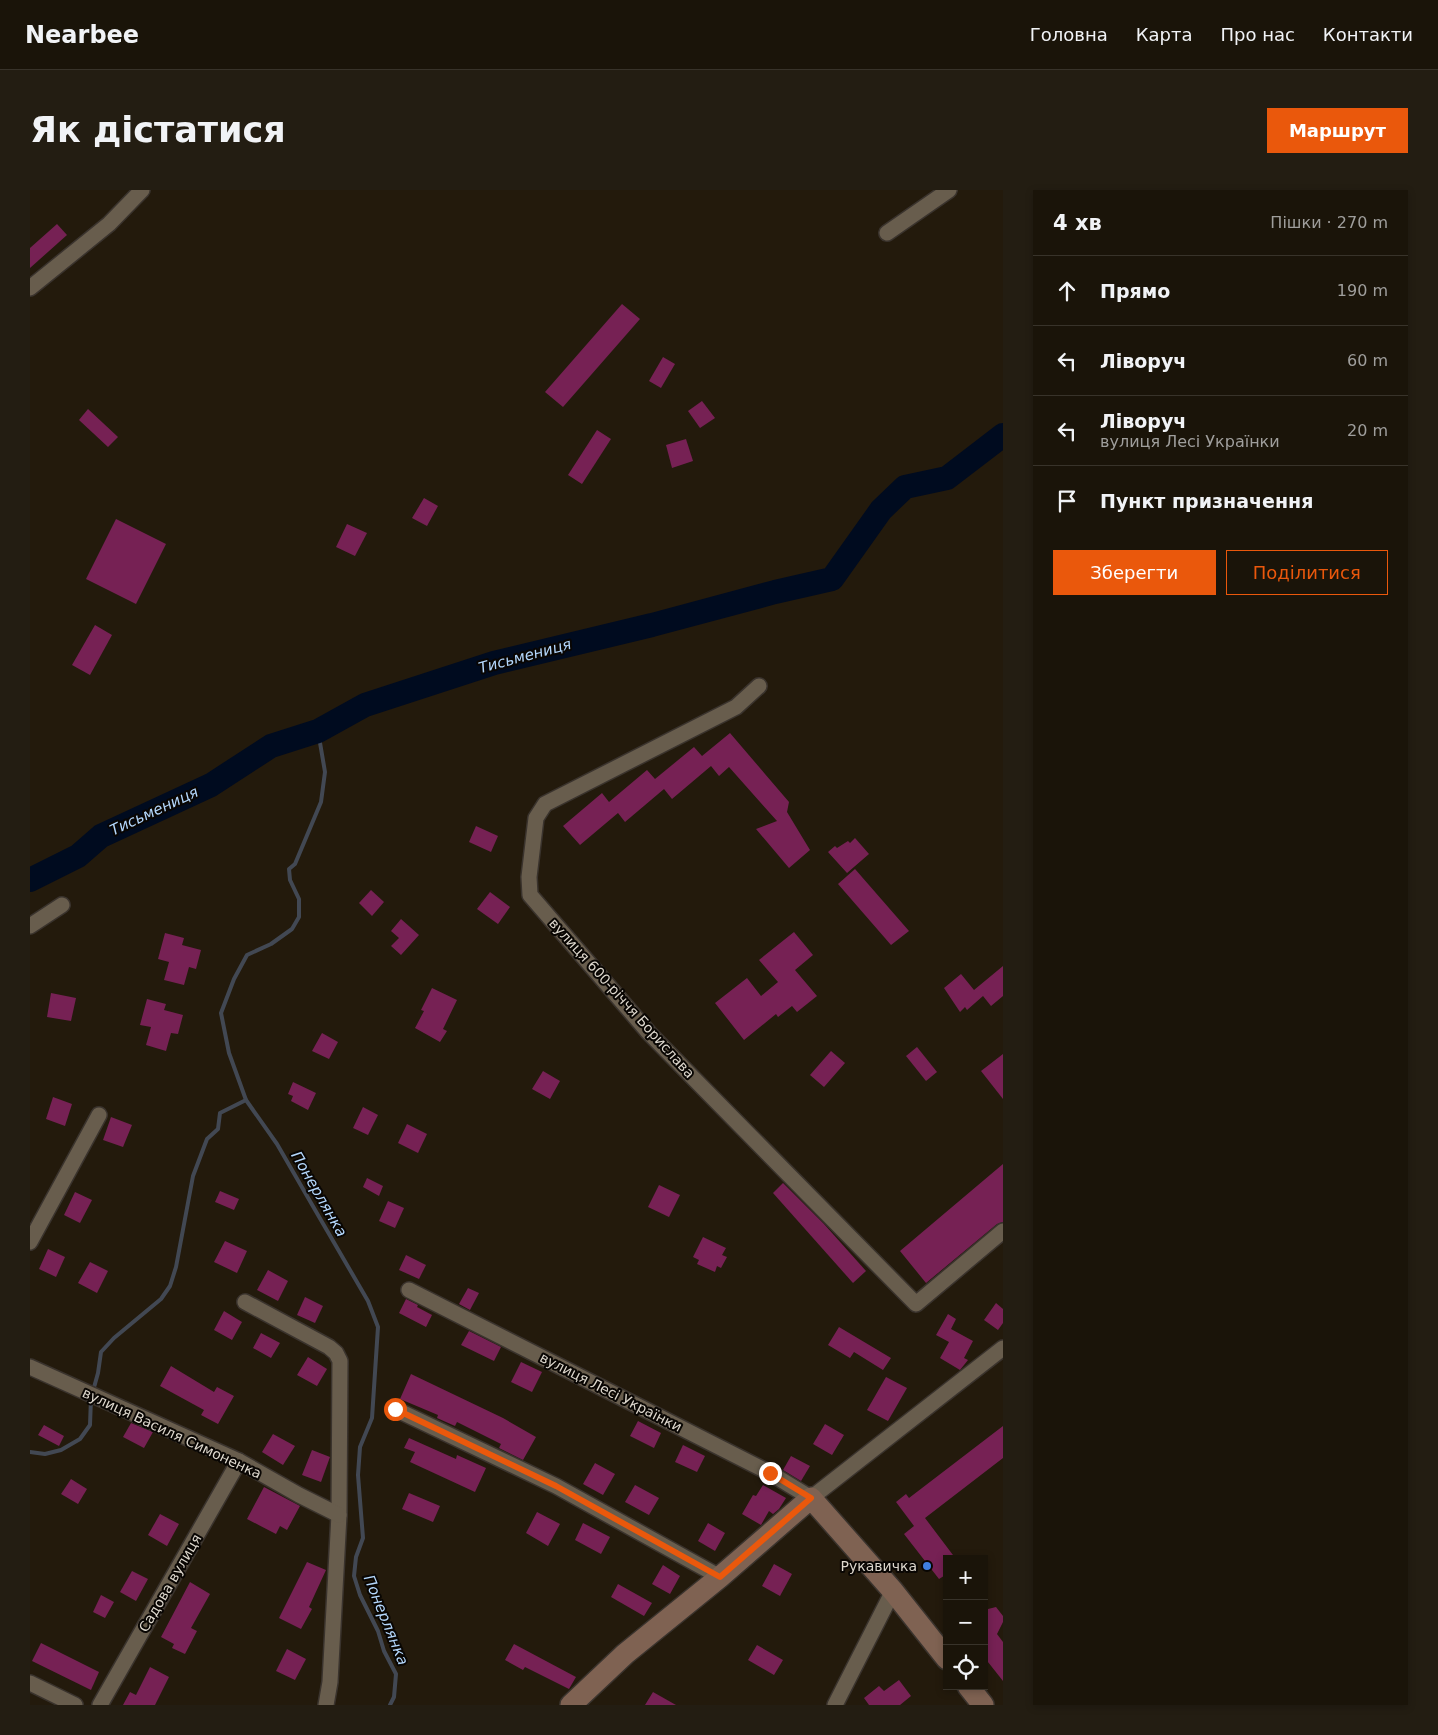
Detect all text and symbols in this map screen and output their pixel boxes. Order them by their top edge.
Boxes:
text: Nearbee [25,21,139,49]
text: Головна [1030,24,1108,45]
text: Карта [1136,24,1192,45]
text: Про нас [1220,24,1295,45]
text: Контакти [1323,24,1413,45]
button: Маршрут [1267,108,1408,153]
text: Як дістатися [30,110,286,150]
text: 4 хв [1053,211,1102,235]
text: Пішки · 270 m [1270,213,1388,232]
icon: ahead [1053,277,1081,305]
text: Прямо [1100,280,1170,302]
text: 190 m [1337,281,1388,300]
icon: left [1053,347,1081,375]
text: Ліворуч [1100,350,1186,372]
text: 60 m [1347,351,1388,370]
text: Ліворуч [1100,410,1186,432]
icon: left [1053,417,1081,445]
text: 20 m [1347,421,1388,440]
text: вулиця Лесі Українки [1100,432,1280,451]
icon: arrive [1053,487,1081,515]
text: Пункт призначення [1100,490,1313,512]
button: Зберегти [1053,550,1216,595]
button: Поділитися [1226,550,1388,595]
water label: Тисьмениця [477,635,573,677]
water label: Тисьмениця [107,783,201,839]
street label: вулиця 600-річчя Борислава [546,915,698,1081]
water label: Понерлянка [287,1148,351,1240]
street label: вулиця Лесі Українки [537,1349,685,1435]
street label: вулиця Василя Симоненка [80,1384,264,1482]
route start [384,1398,407,1421]
route end [759,1462,782,1485]
street label: Садова вулиця [135,1531,205,1635]
map controls [943,1555,988,1690]
button: + [943,1555,988,1600]
place label: Рукавичка [841,1558,917,1574]
marker: Рукавичка [921,1560,933,1572]
water label: Понерлянка [360,1572,412,1668]
button: − [943,1600,988,1645]
button: locate [943,1645,988,1690]

